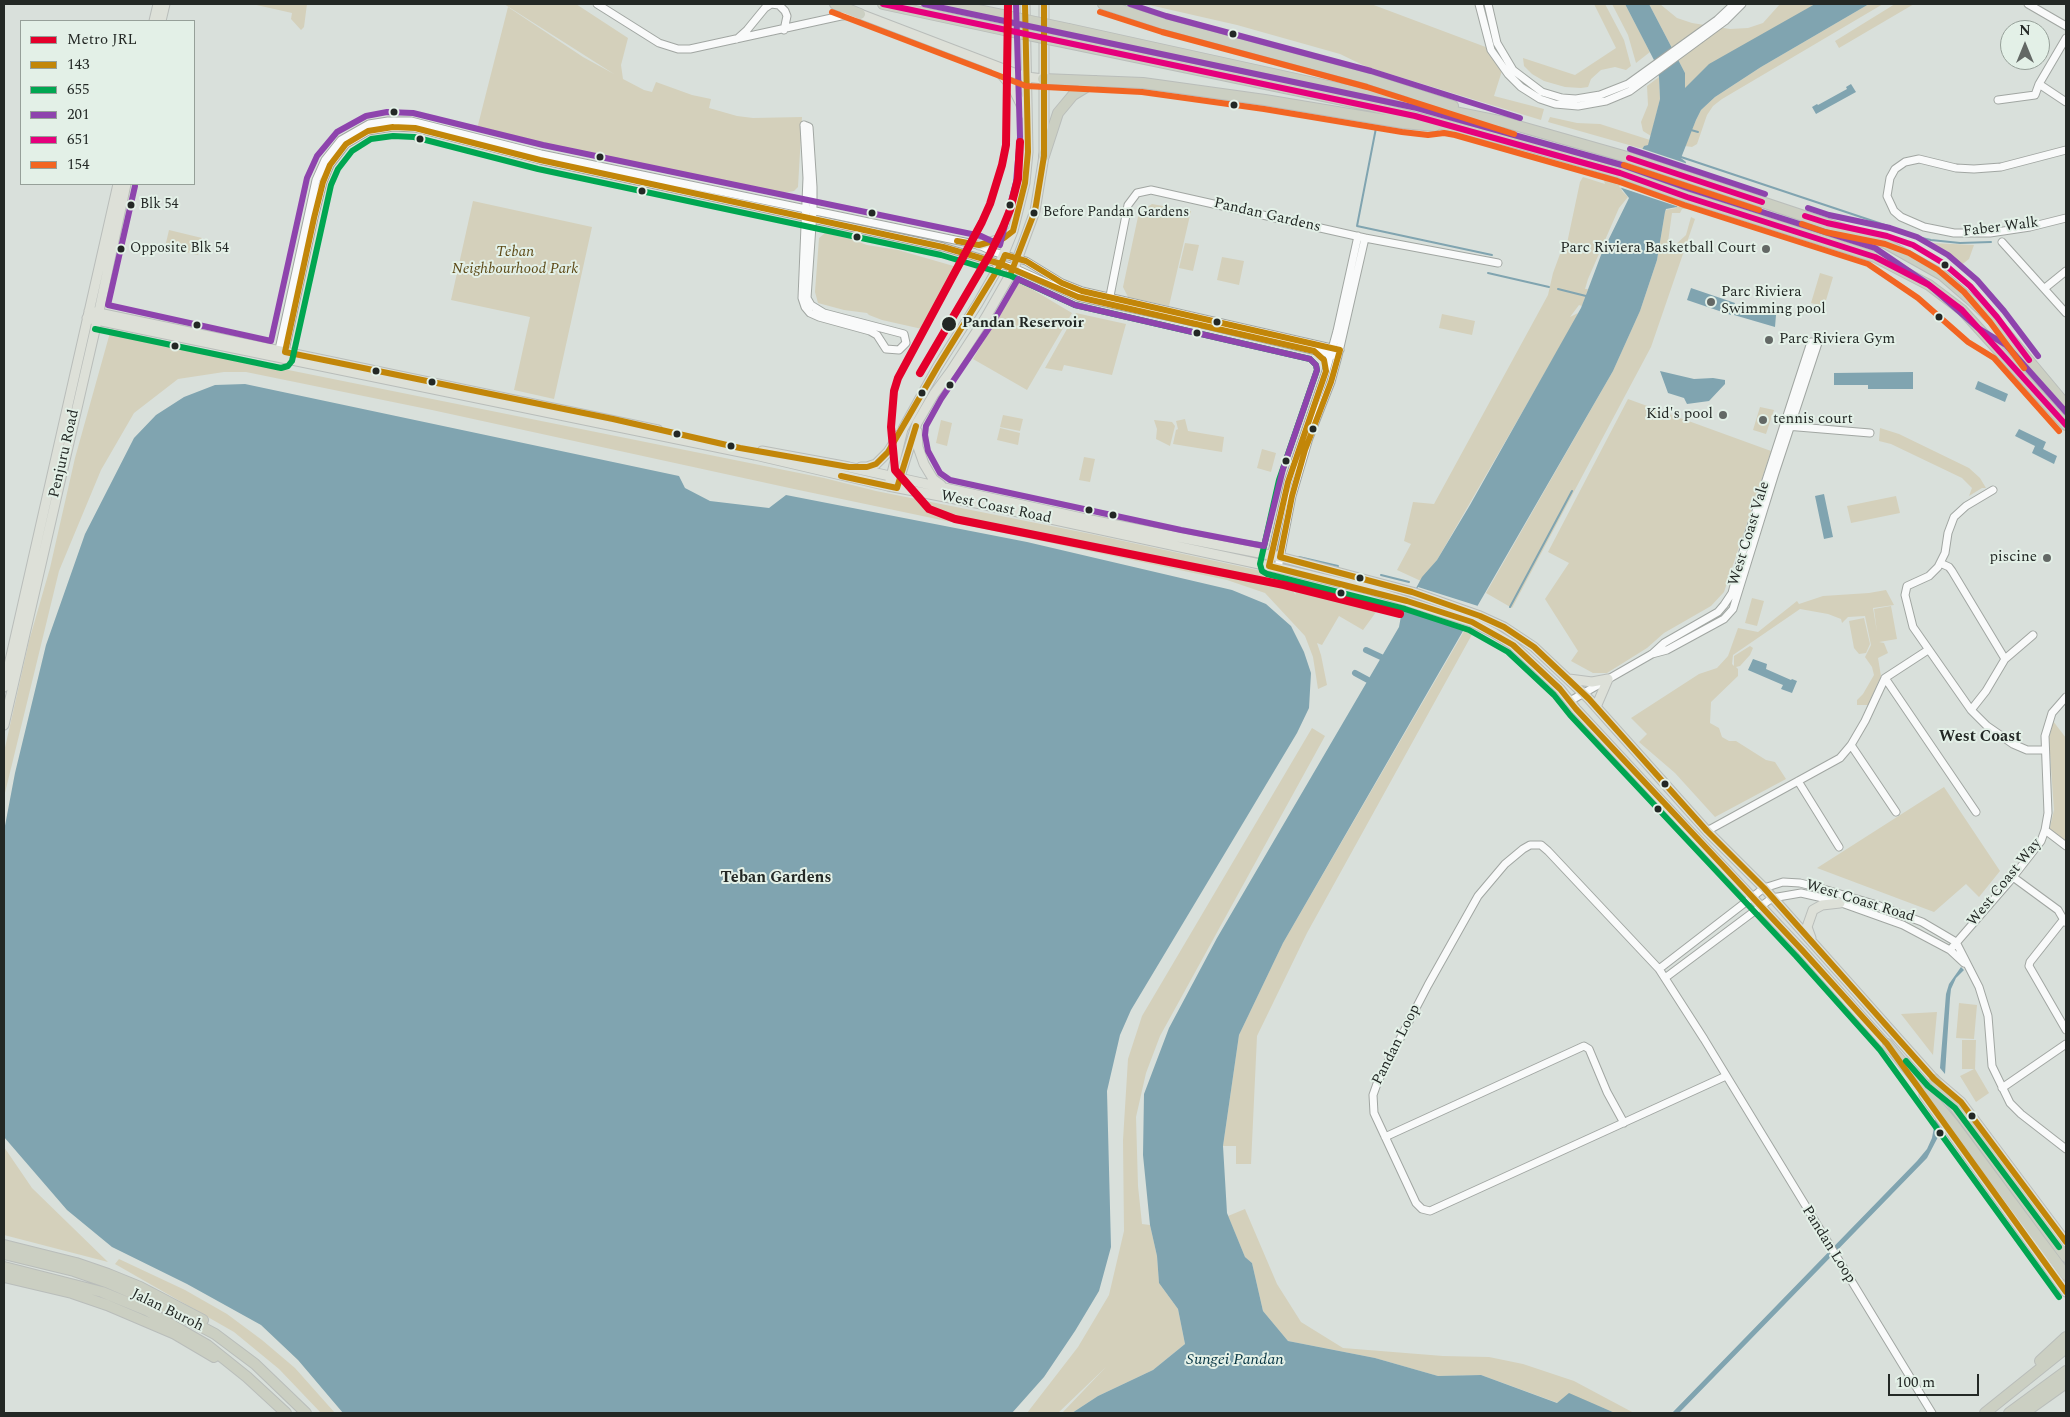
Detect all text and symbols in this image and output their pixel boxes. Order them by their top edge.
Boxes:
legend [20,20,195,185]
north arrow [2000,20,2050,70]
text: N [2019,20,2031,41]
text: Metro JRL [67,28,137,51]
unlabelled marker [1228,29,1238,39]
text: 143 [67,53,90,76]
text: 655 [67,78,90,101]
unlabelled marker [1229,100,1239,110]
text: 201 [67,103,90,126]
unlabelled marker [389,107,399,117]
text: 651 [67,128,90,151]
unlabelled marker [415,134,425,144]
unlabelled marker [595,152,605,162]
text: 154 [67,153,90,176]
unlabelled marker [637,186,647,196]
street label: Pandan Gardens [1212,195,1322,237]
place label: Blk 54 [140,197,178,213]
marker: Blk 54 [126,200,136,210]
unlabelled marker [1005,200,1015,210]
place label: Before Pandan Gardens [1043,205,1189,221]
unlabelled marker [867,208,877,218]
marker: Before Pandan Gardens [1029,208,1039,218]
street label: Faber Walk [1962,214,2040,242]
unlabelled marker [852,232,862,242]
place label: Parc Riviera Basketball Court [1560,240,1756,258]
place label: Opposite Blk 54 [130,241,229,257]
marker: Parc Riviera Basketball Court [1760,243,1772,255]
marker: Opposite Blk 54 [116,244,126,254]
park label: Teban Neighbourhood Park [452,244,578,279]
unlabelled marker [1940,260,1950,270]
place label: Parc Riviera Swimming pool [1721,284,1826,319]
marker: Parc Riviera Swimming pool [1705,296,1717,308]
unlabelled marker [1934,312,1944,322]
marker: Pandan Reservoir [940,315,958,333]
place label: Pandan Reservoir [962,315,1084,333]
unlabelled marker [1212,317,1222,327]
unlabelled marker [192,320,202,330]
unlabelled marker [1192,328,1202,338]
place label: Parc Riviera Gym [1779,331,1895,349]
marker: Parc Riviera Gym [1763,334,1775,346]
unlabelled marker [170,341,180,351]
unlabelled marker [371,366,381,376]
unlabelled marker [427,377,437,387]
unlabelled marker [945,380,955,390]
unlabelled marker [917,388,927,398]
place label: Kid's pool [1646,406,1713,424]
street label: Penjuru Road [46,408,84,500]
marker: Kid's pool [1717,409,1729,421]
place label: tennis court [1773,411,1853,429]
marker: tennis court [1757,414,1769,426]
unlabelled marker [1308,424,1318,434]
unlabelled marker [672,429,682,439]
unlabelled marker [726,441,736,451]
unlabelled marker [1281,456,1291,466]
street label: West Coast Vale [1726,480,1774,588]
street label: West Coast Road [939,487,1053,529]
unlabelled marker [1084,505,1094,515]
unlabelled marker [1108,510,1118,520]
place label: piscine [1989,549,2037,567]
marker: piscine [2041,552,2053,564]
unlabelled marker [1355,573,1365,583]
unlabelled marker [1336,588,1346,598]
district label: West Coast [1939,728,2021,748]
unlabelled marker [1660,779,1670,789]
unlabelled marker [1653,804,1663,814]
street label: West Coast Way [1964,835,2046,931]
district label: Teban Gardens [720,869,832,889]
street label: West Coast Road [1803,877,1917,927]
street label: Pandan Loop [1369,1002,1425,1088]
unlabelled marker [1967,1111,1977,1121]
unlabelled marker [1935,1128,1945,1138]
street label: Pandan Loop [1797,1203,1859,1287]
street label: Jalan Buroh [128,1286,206,1336]
water label: Sungei Pandan [1186,1351,1284,1371]
scale bar [1890,1364,1981,1396]
text: 100 m [1896,1371,1935,1394]

